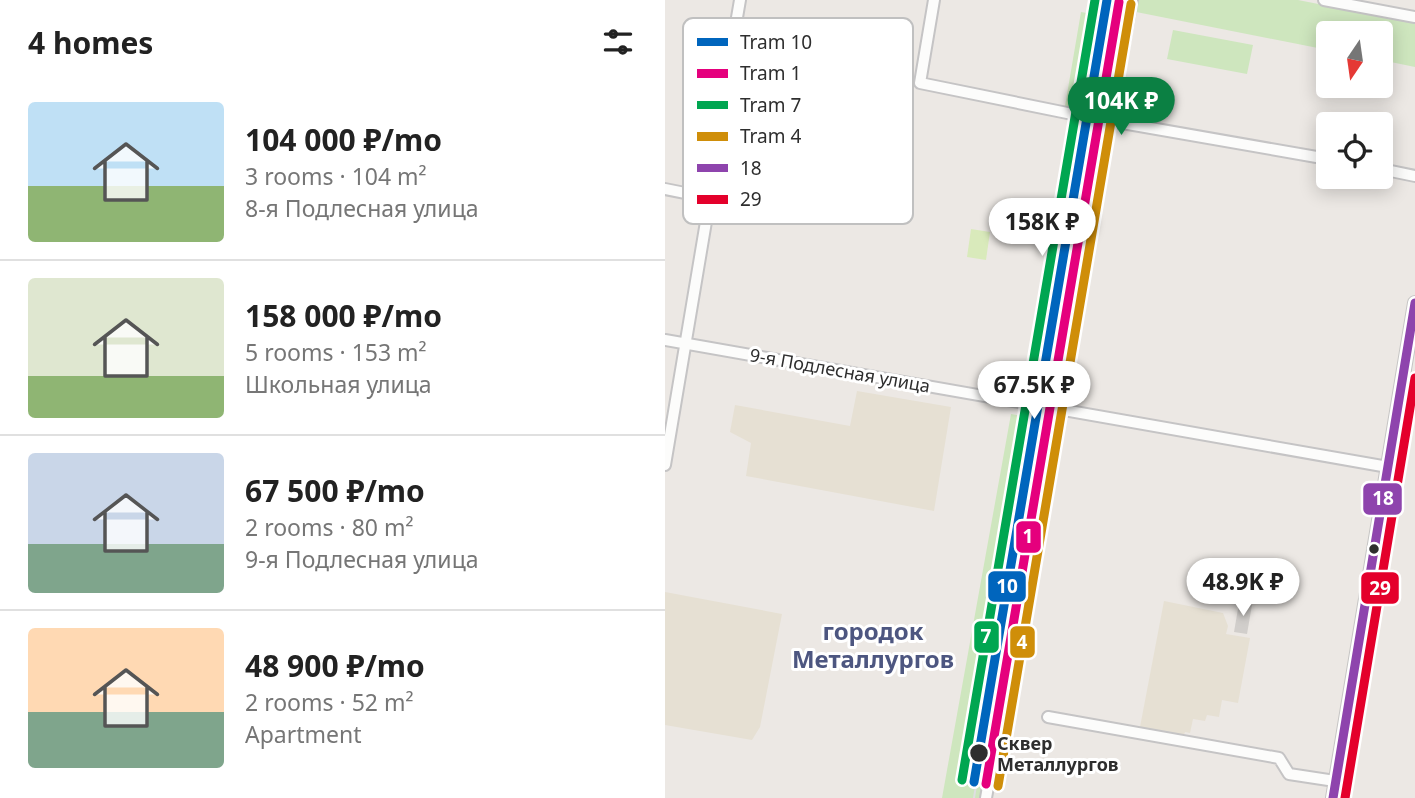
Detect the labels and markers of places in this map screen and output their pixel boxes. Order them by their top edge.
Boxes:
pin: 104K ₽ [1064,78,1178,137]
pin: 158K ₽ [985,198,1099,258]
pin: 67.5K ₽ [969,362,1099,421]
unlabelled marker [1367,542,1381,556]
pin: 48.9K ₽ [1178,558,1308,618]
place label: Сквер Металлургов [997,731,1119,776]
marker: Сквер Металлургов [968,742,990,764]

